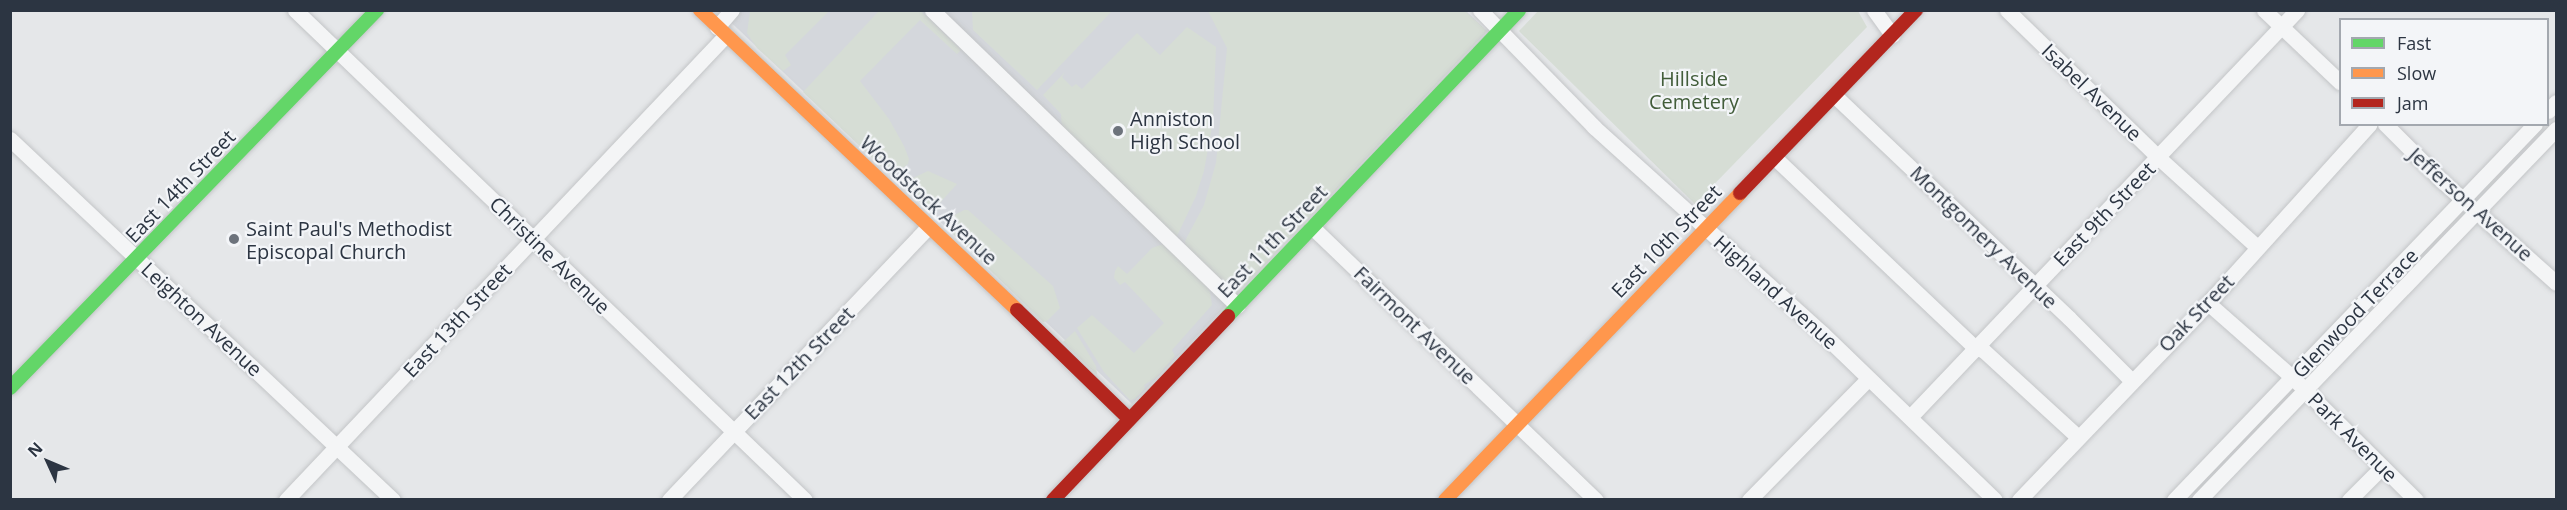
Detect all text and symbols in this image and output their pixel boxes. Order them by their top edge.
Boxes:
legend [2339,18,2549,126]
text: Fast [2397,31,2431,55]
street label: Isabel Avenue [2037,38,2147,146]
text: Slow [2397,61,2436,85]
park label: Hillside Cemetery [1649,67,1739,114]
text: Jam [2397,91,2429,115]
place label: Anniston High School [1130,107,1240,154]
marker: Anniston High School [1111,124,1125,138]
street label: East 14th Street [120,125,240,247]
street label: Woodstock Avenue [856,130,1002,270]
street label: Jefferson Avenue [2404,142,2538,266]
street label: East 9th Street [2048,157,2160,271]
street label: Montgomery Avenue [1906,161,2062,313]
street label: East 11th Street [1212,180,1332,302]
street label: East 10th Street [1606,180,1726,302]
street label: Christine Avenue [485,191,615,319]
place label: Saint Paul's Methodist Episcopal Church [246,216,452,263]
street label: Highland Avenue [1709,230,1843,354]
marker: Saint Paul's Methodist Episcopal Church [227,232,241,246]
street label: Glenwood Terrace [2287,243,2423,383]
street label: Leighton Avenue [137,257,267,381]
street label: East 13th Street [398,258,516,382]
street label: Fairmont Avenue [1349,261,1481,389]
street label: Oak Street [2153,269,2239,357]
street label: East 12th Street [739,302,859,424]
street label: Park Avenue [2303,387,2403,487]
north arrow [18,432,78,492]
text: N [23,437,47,462]

